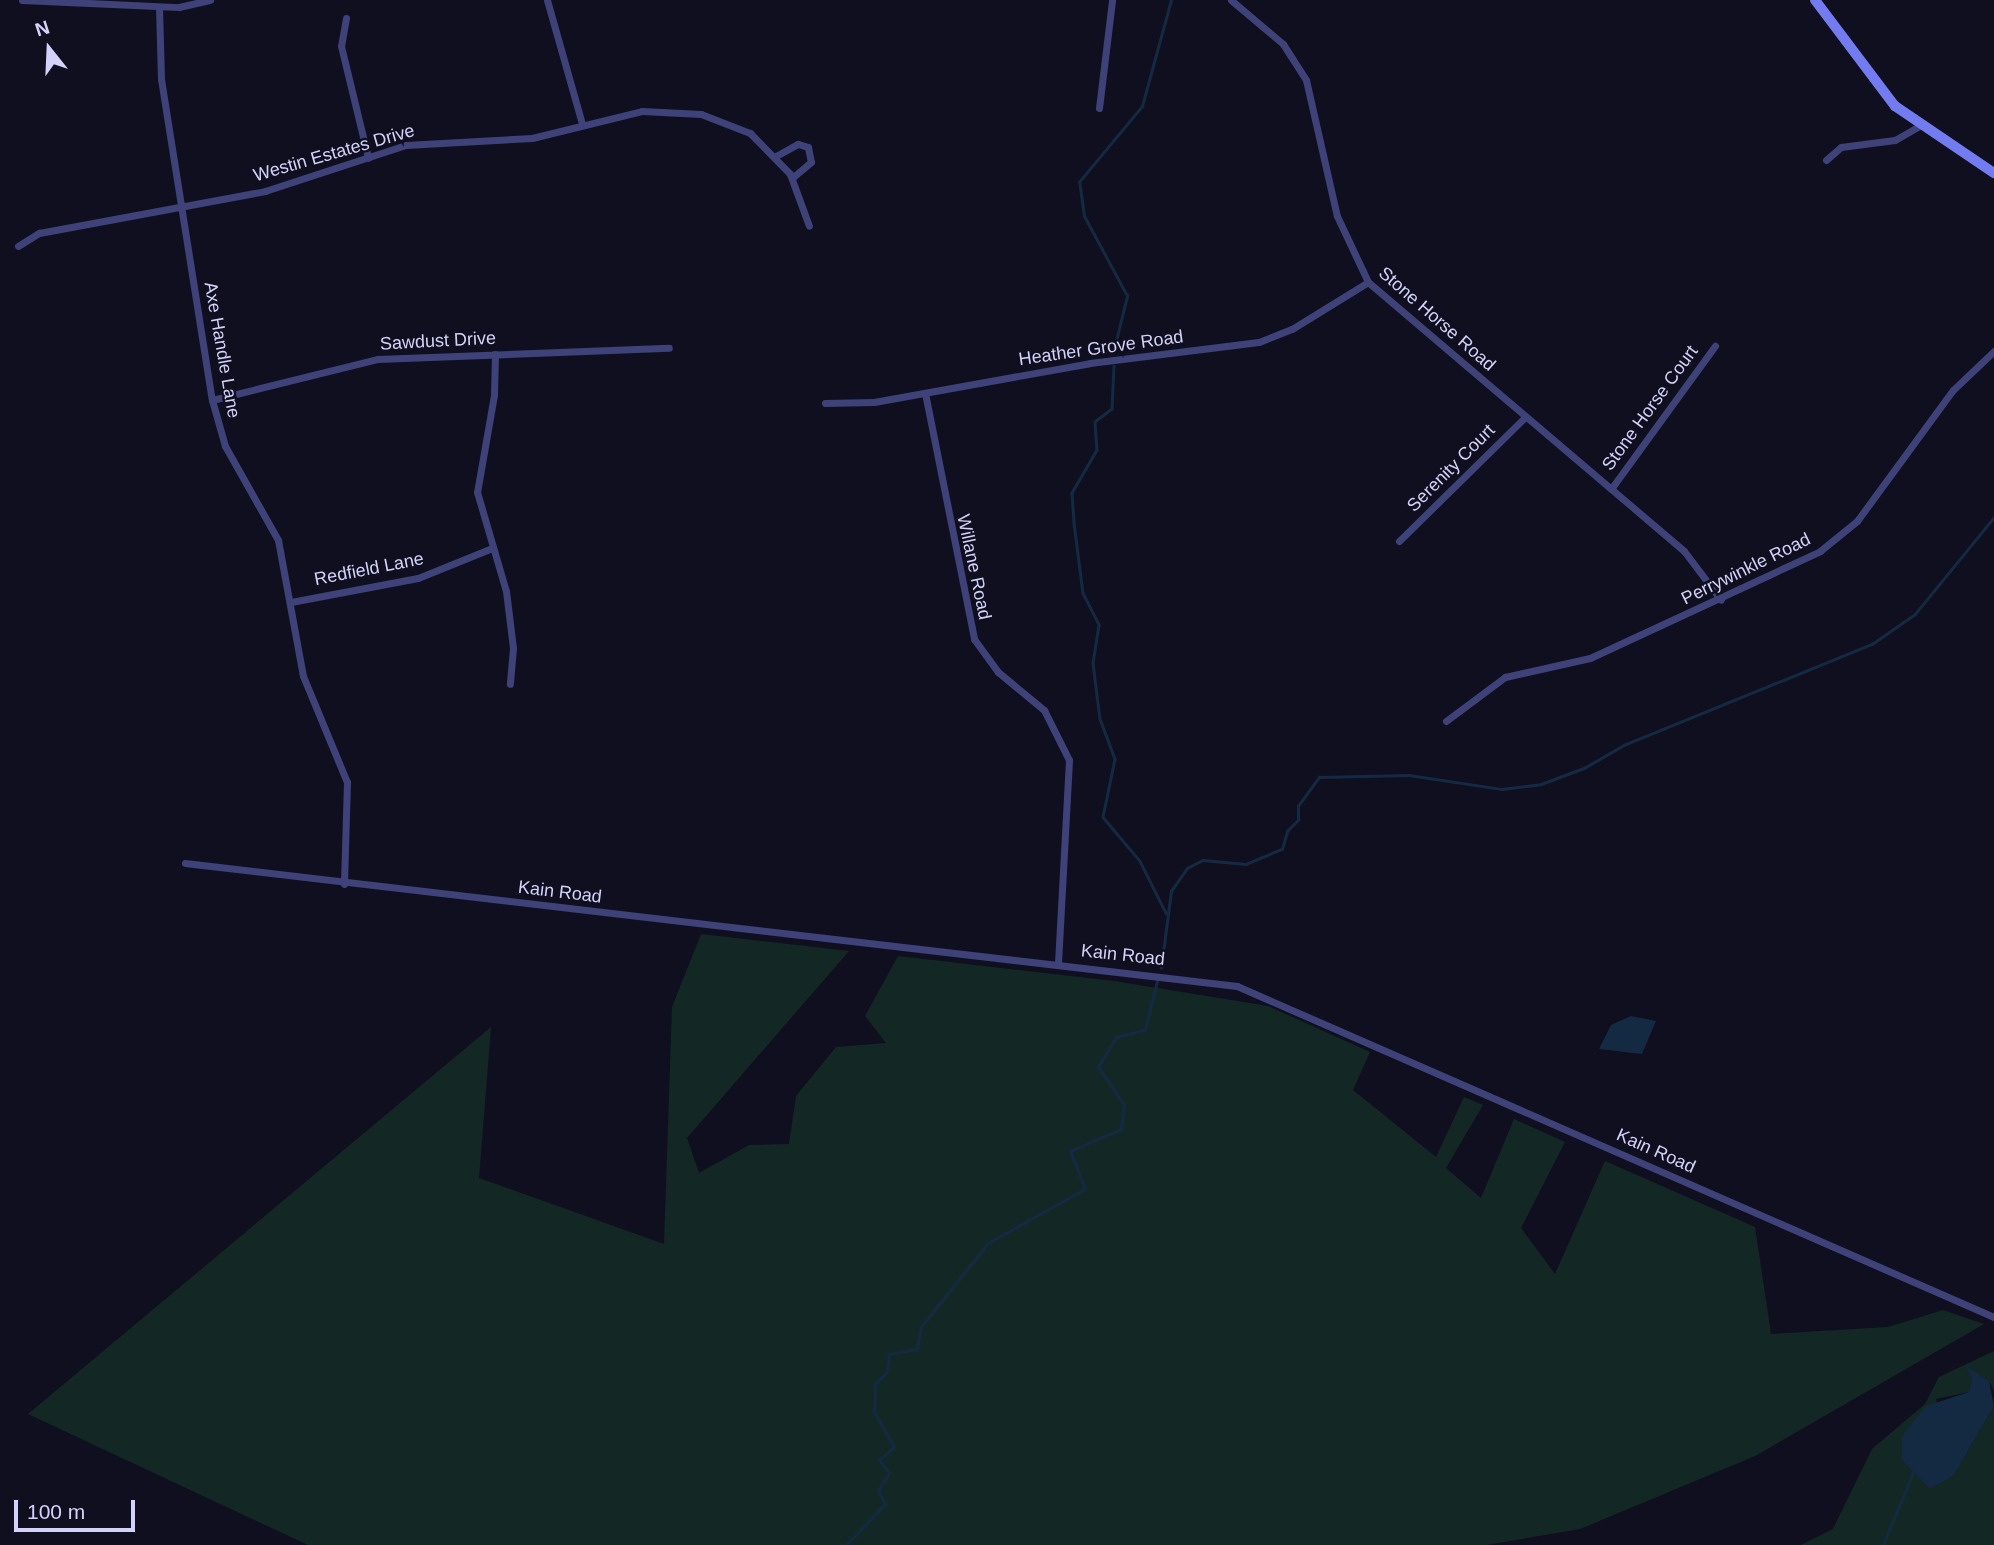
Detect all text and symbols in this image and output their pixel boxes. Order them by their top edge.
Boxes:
north arrow [14,14,84,84]
text: N [33,16,52,41]
street label: Westin Estates Drive [251,120,417,186]
street label: Stone Horse Road [1374,262,1500,376]
street label: Axe Handle Lane [199,280,245,420]
street label: Heather Grove Road [1017,326,1185,370]
street label: Sawdust Drive [379,327,497,355]
street label: Stone Horse Court [1597,341,1703,475]
street label: Serenity Court [1403,420,1499,516]
street label: Willane Road [952,512,996,622]
street label: Perrywinkle Road [1678,528,1814,610]
street label: Redfield Lane [312,548,426,590]
street label: Kain Road [517,876,603,908]
street label: Kain Road [1080,940,1166,970]
street label: Kain Road [1613,1124,1699,1178]
scale bar [18,1486,138,1530]
text: 100 m [27,1500,85,1523]

